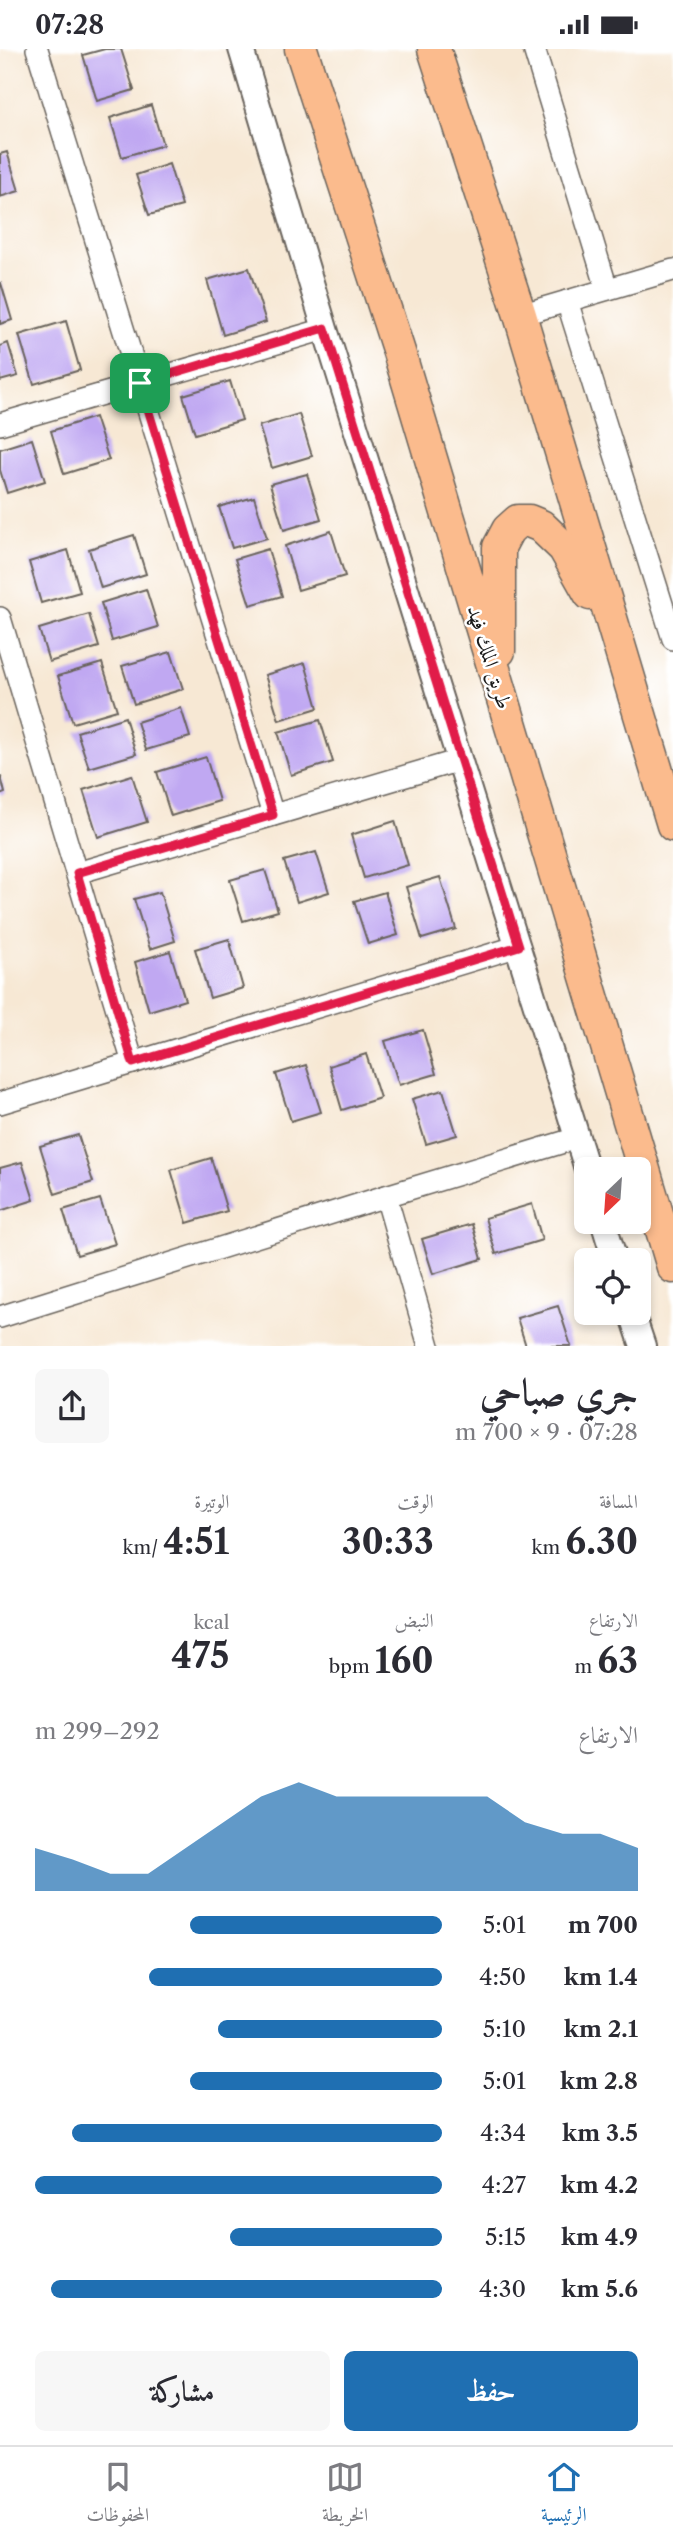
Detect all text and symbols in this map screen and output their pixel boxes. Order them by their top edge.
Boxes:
text: 07:28 [35,9,104,41]
pin [110,353,170,413]
icon: arrive [121,364,159,402]
street label: طريق الملك فهد [461,602,518,712]
north arrow [574,1157,651,1234]
map controls [574,1157,651,1325]
button: locate [574,1248,651,1325]
text: جري صباحي [480,1368,638,1415]
button: share [35,1369,109,1443]
text: 07:28 · 9 × 700 m [455,1418,638,1446]
text: الوتيرة [194,1490,229,1513]
text: الوقت [397,1490,434,1513]
text: المسافة [599,1490,638,1513]
text: 4:51 [163,1520,229,1563]
text: 30:33 [342,1520,434,1563]
text: 6.30 [565,1520,638,1563]
text: /km [123,1536,163,1559]
text: km [532,1536,565,1559]
text: النبض [395,1609,434,1632]
text: الارتفاع [589,1609,638,1632]
text: kcal [193,1611,229,1634]
text: 475 [171,1634,229,1677]
text: 160 [375,1639,434,1682]
text: 63 [597,1639,638,1682]
text: bpm [329,1655,375,1678]
text: m [575,1655,597,1678]
text: 292–299 m [35,1717,160,1745]
text: الارتفاع [578,1721,638,1749]
text: 5:01 [483,1911,526,1939]
text: 700 m [568,1911,638,1939]
text: 4:50 [479,1963,526,1991]
text: 1.4 km [564,1963,638,1991]
text: 5:10 [483,2015,526,2043]
text: 2.1 km [564,2015,638,2043]
text: 5:01 [483,2067,526,2095]
text: 2.8 km [560,2067,638,2095]
text: 4:34 [480,2119,526,2147]
text: 3.5 km [562,2119,638,2147]
text: 4:27 [482,2171,526,2199]
text: 4.2 km [561,2171,638,2199]
text: 5:15 [485,2223,526,2251]
text: 4.9 km [561,2223,638,2251]
text: 4:30 [479,2275,526,2303]
text: 5.6 km [561,2275,638,2303]
button: مشاركة [35,2351,330,2431]
button: حفظ [344,2351,638,2431]
tab: المحفوظات [86,2458,149,2533]
tab: الخريطة [322,2458,368,2533]
tab: الرئيسية [541,2458,587,2533]

